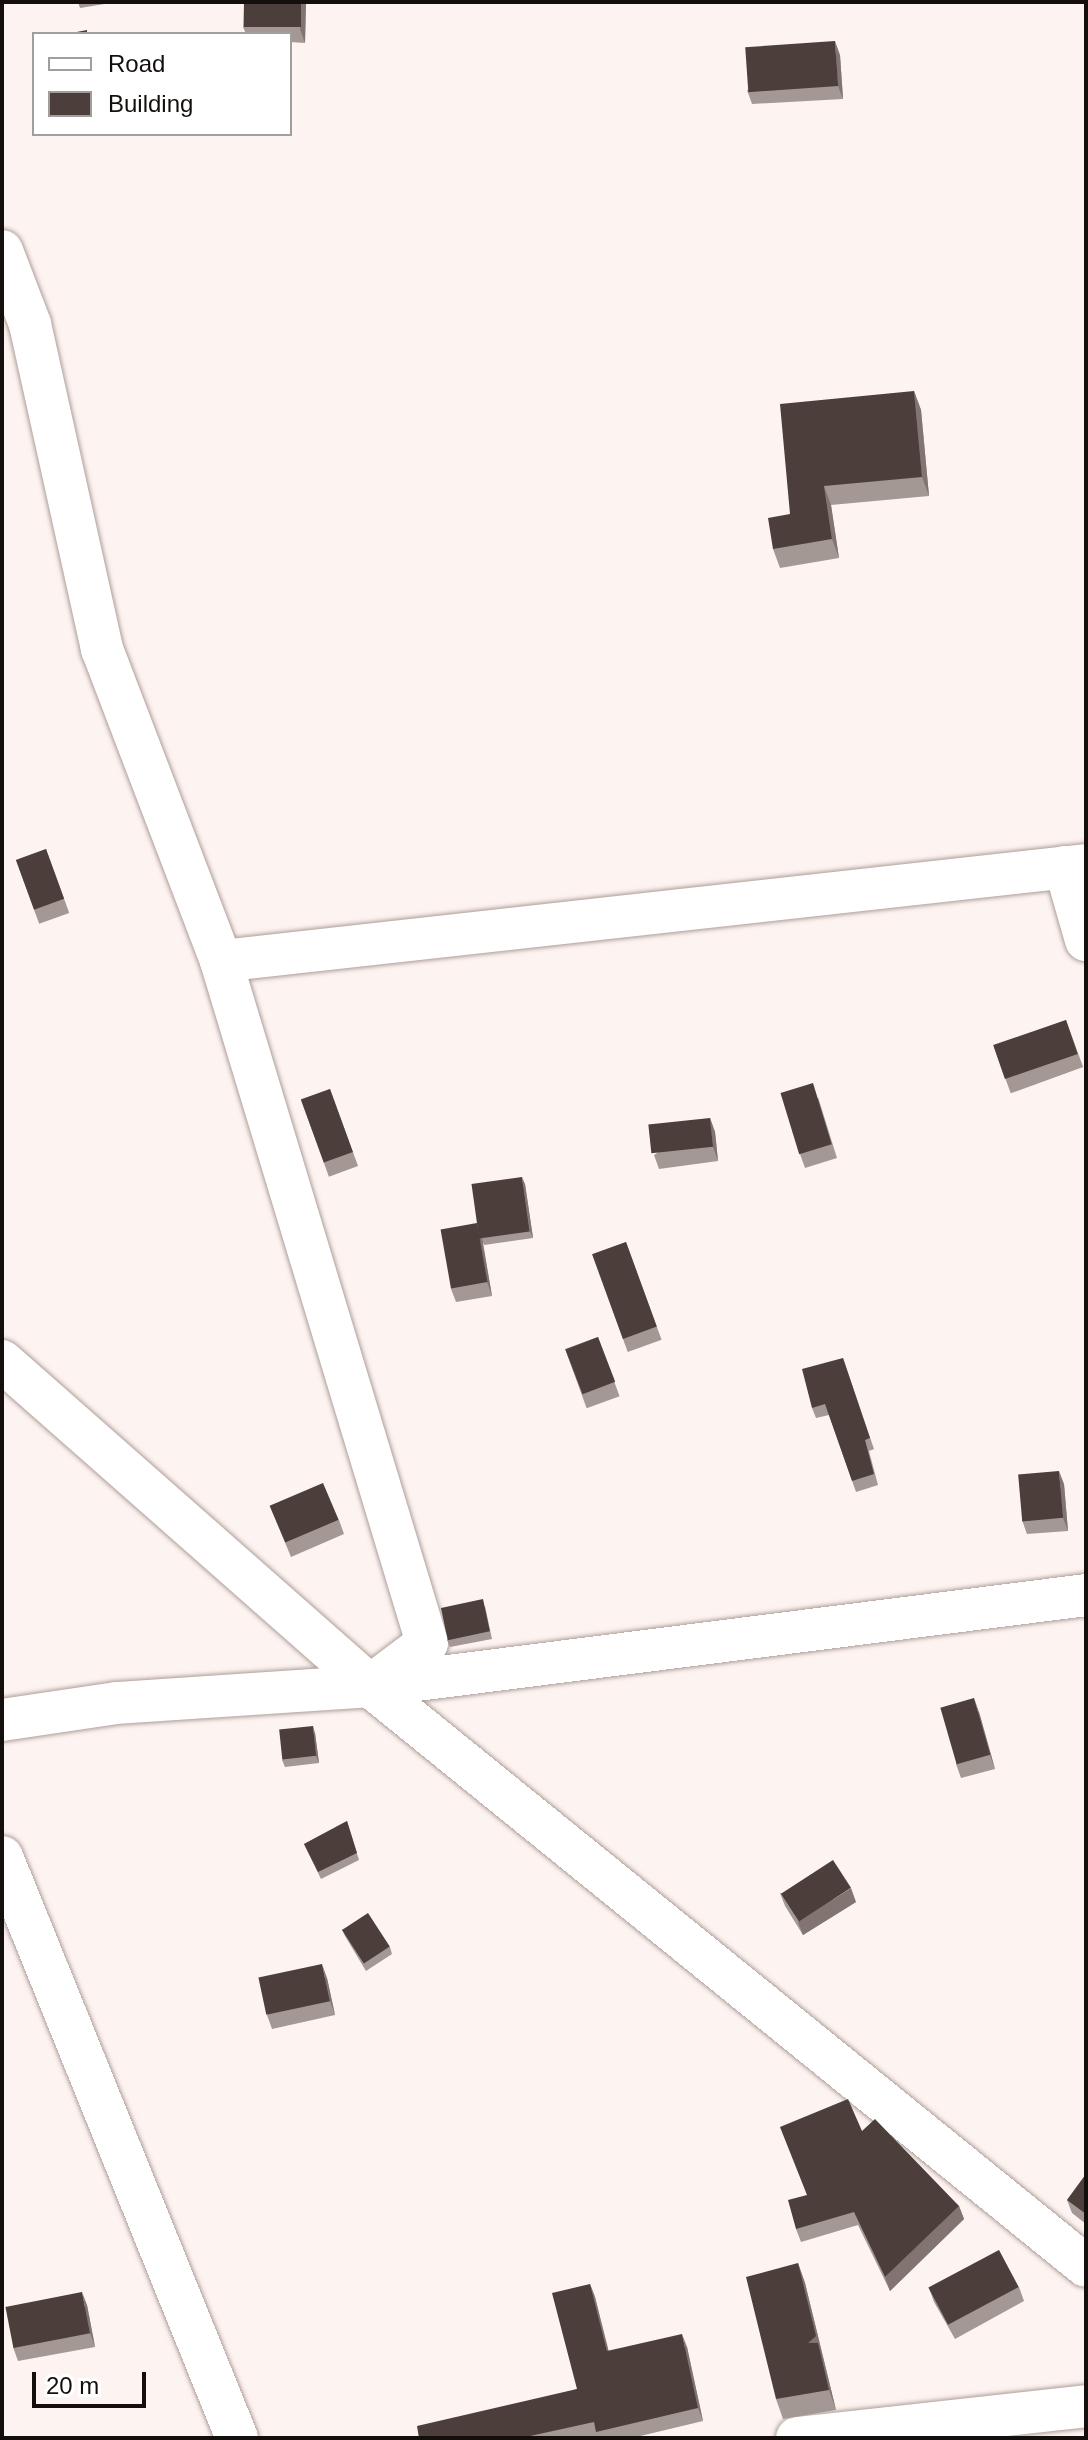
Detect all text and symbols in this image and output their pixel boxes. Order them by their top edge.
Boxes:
legend [32,32,292,136]
text: Road [108,50,165,77]
text: Building [108,90,193,117]
scale bar [36,2356,150,2406]
text: 20 m [46,2372,99,2399]

